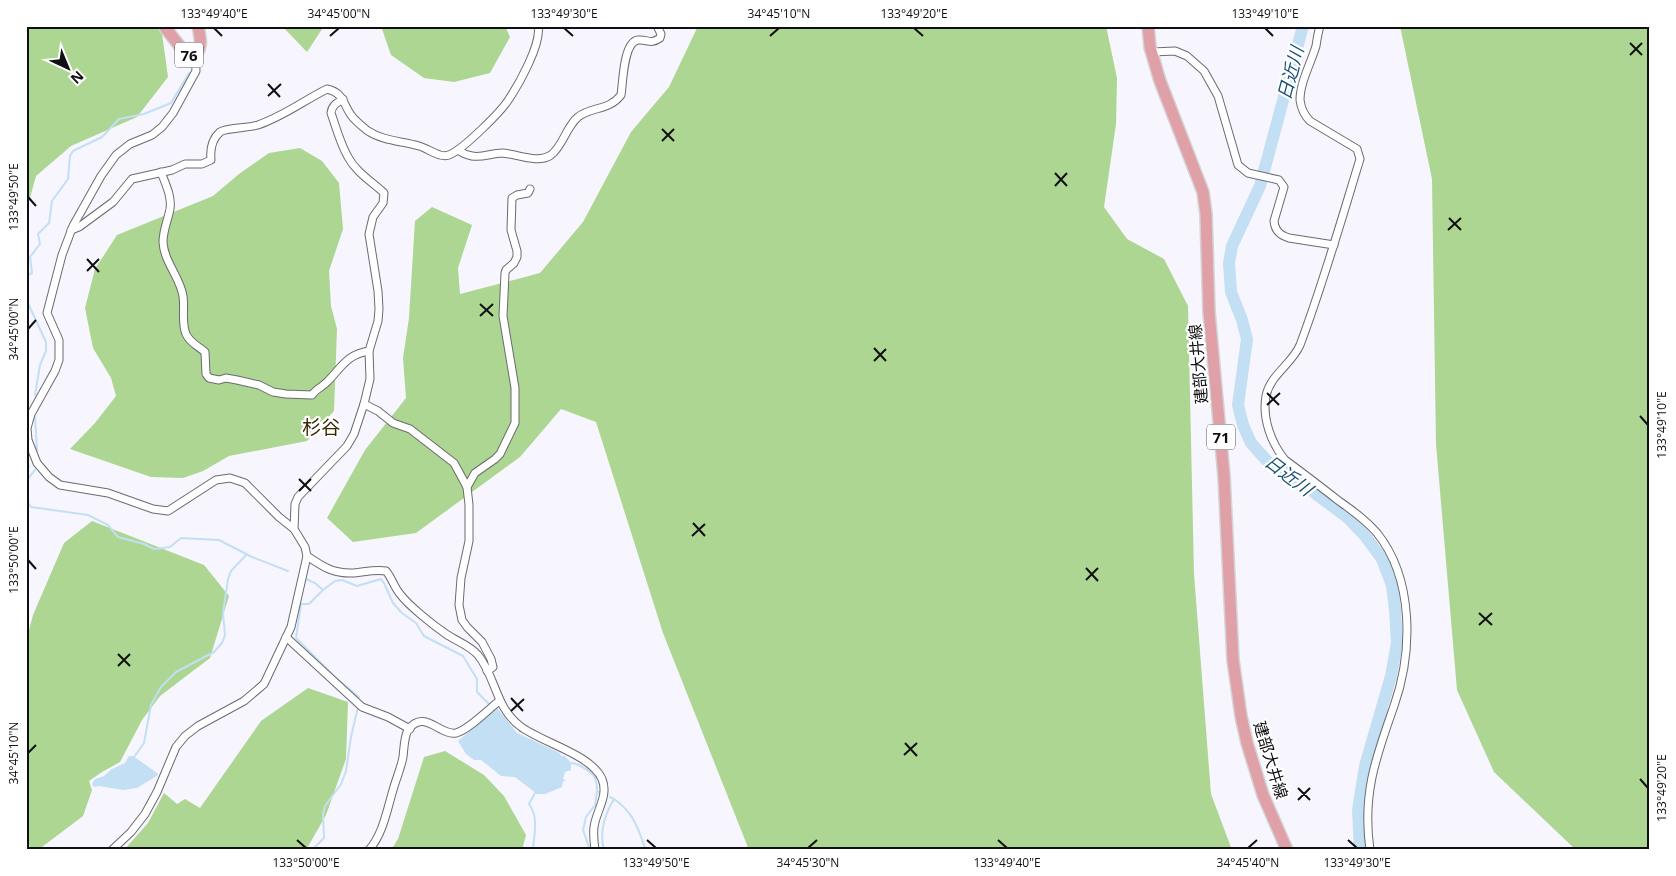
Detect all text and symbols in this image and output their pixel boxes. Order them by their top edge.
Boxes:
text: 133°49'40"E [180,5,248,22]
text: 34°45'00"N [308,5,370,22]
text: 133°49'30"E [530,5,598,22]
text: 34°45'10"N [748,5,810,22]
text: 133°49'20"E [880,5,948,22]
text: 133°49'10"E [1231,5,1299,22]
north arrow [42,42,92,92]
road number: 76 [175,42,203,68]
water label: 日近川 [1271,42,1309,102]
text: N [67,67,88,89]
text: 133°49'50"E [5,163,22,231]
text: 34°45'00"N [5,298,22,360]
street label: 建部大井線 [1184,323,1212,405]
text: 133°49'10"E [1653,391,1670,459]
district label: 杉谷 [302,414,340,440]
road number: 71 [1207,424,1235,450]
water label: 日近川 [1260,449,1319,502]
text: 133°50'00"E [5,526,22,594]
street label: 建部大井線 [1249,719,1293,801]
text: 34°45'10"N [5,722,22,784]
text: 133°49'20"E [1653,754,1670,822]
text: 133°50'00"E [272,854,340,871]
text: 133°49'50"E [622,854,690,871]
text: 34°45'30"N [777,854,839,871]
text: 133°49'40"E [973,854,1041,871]
text: 34°45'40"N [1217,854,1279,871]
text: 133°49'30"E [1323,854,1391,871]

